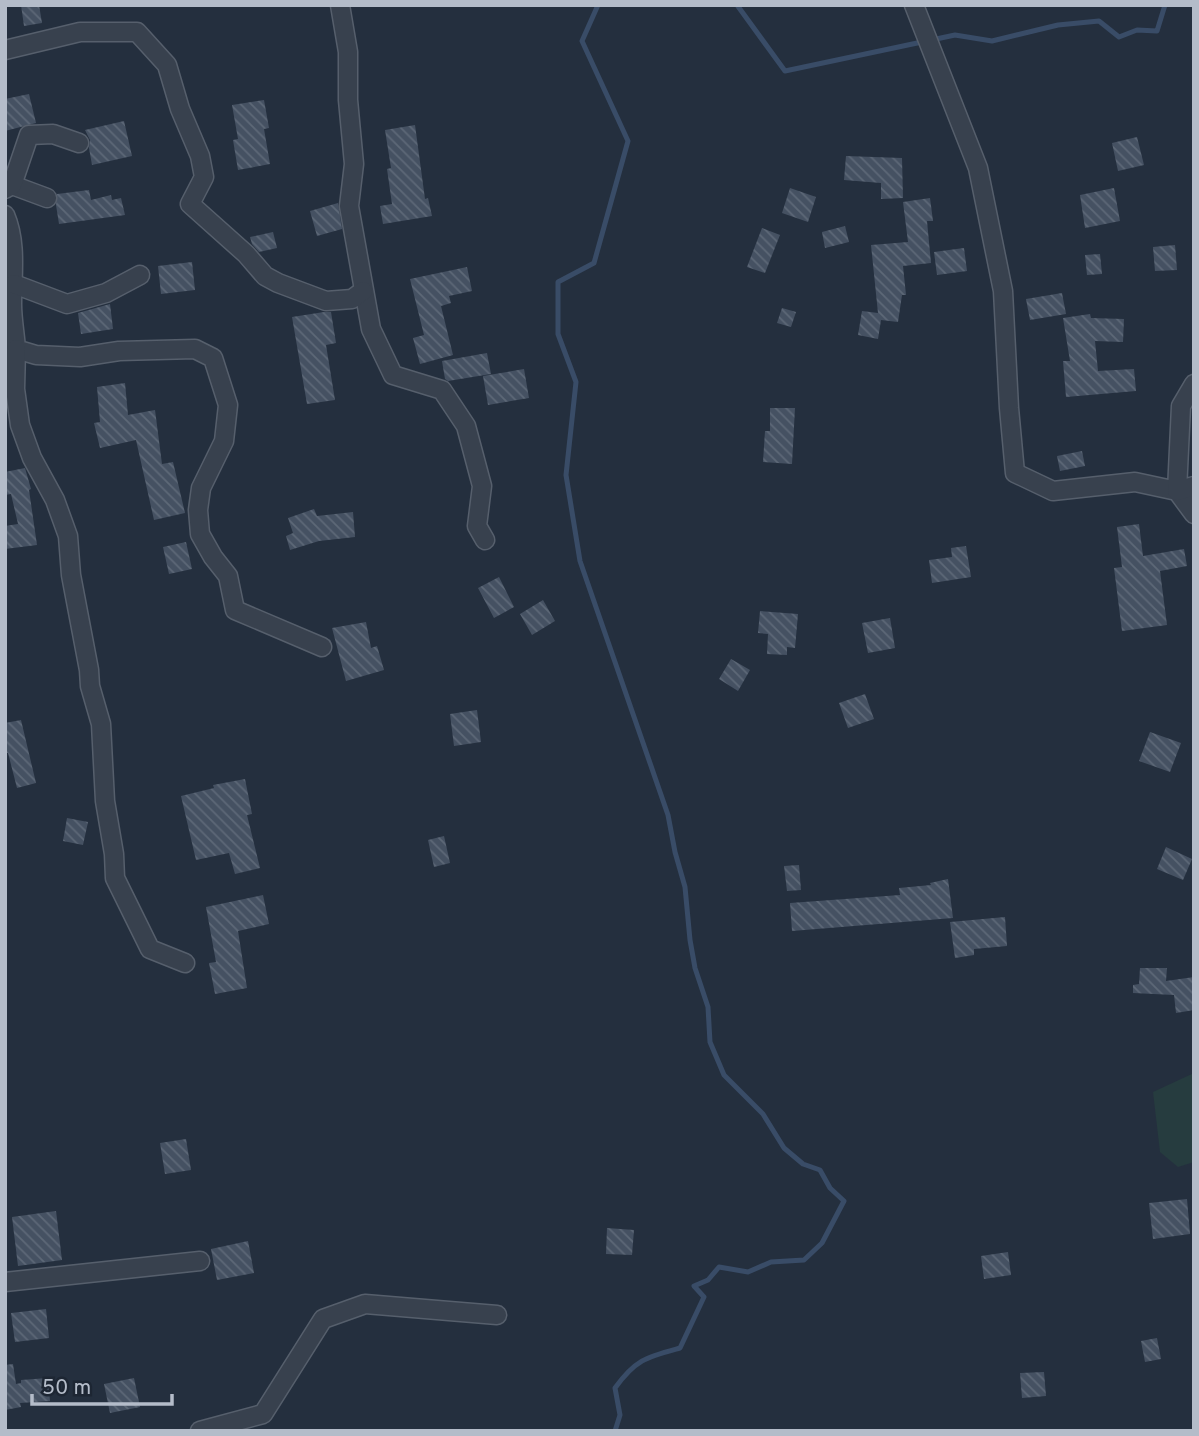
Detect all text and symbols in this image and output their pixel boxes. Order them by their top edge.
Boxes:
scale bar [32,1362,172,1406]
text: 50 m [42,1375,91,1402]

